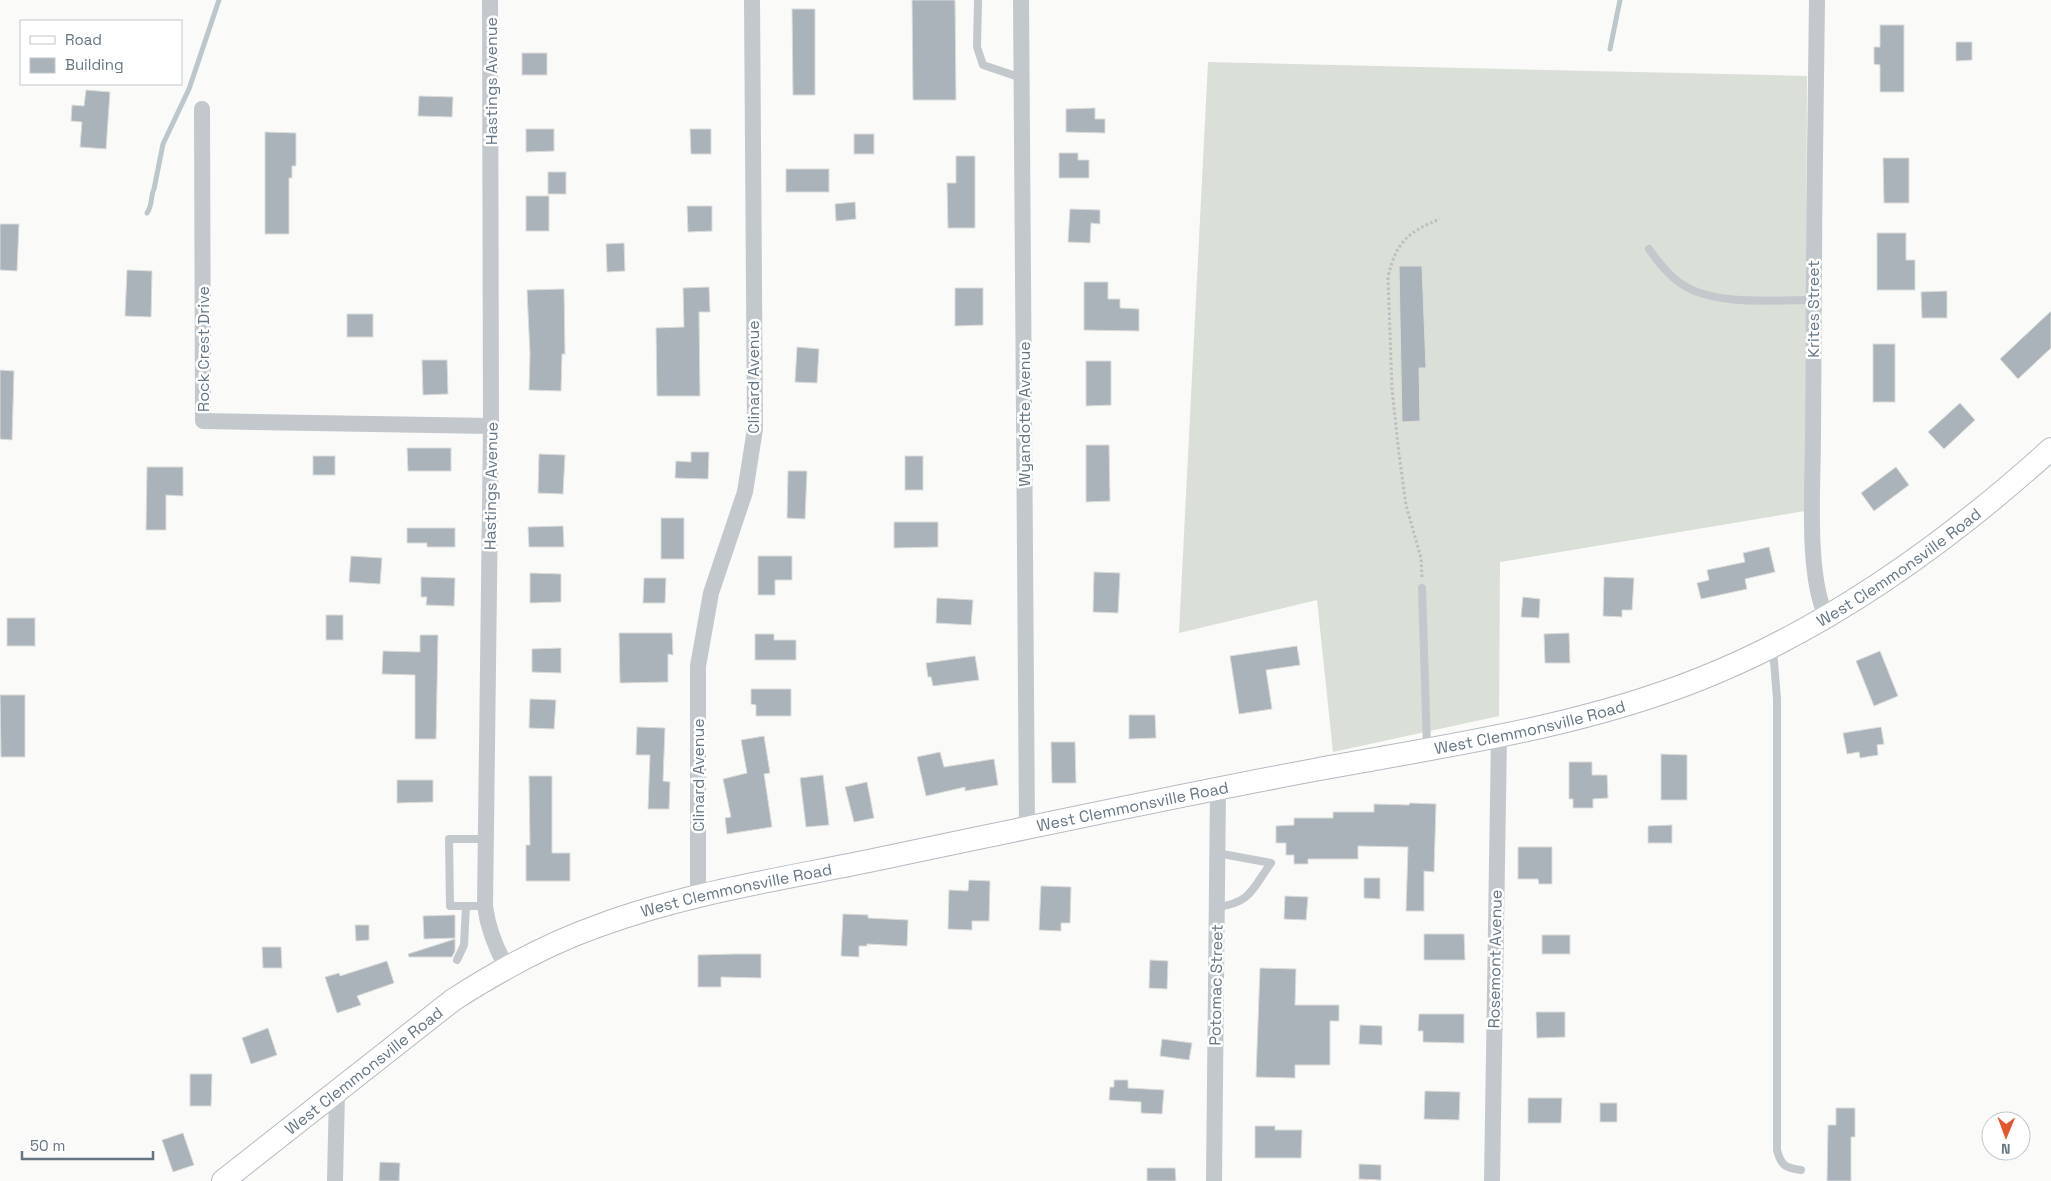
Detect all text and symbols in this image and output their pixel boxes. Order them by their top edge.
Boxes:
street label: Hastings Avenue [481,17,502,145]
legend [20,20,182,85]
text: Road [65,30,102,49]
text: Building [65,55,124,74]
street label: Krites Street [1803,260,1824,358]
street label: Rock Crest Drive [193,286,214,412]
street label: Clinard Avenue [743,320,764,434]
street label: Wyandotte Avenue [1014,341,1035,487]
street label: Hastings Avenue [479,422,503,550]
street label: West Clemmonsville Road [1813,503,1985,631]
street label: West Clemmonsville Road [1432,695,1628,759]
street label: Clinard Avenue [688,718,709,832]
street label: West Clemmonsville Road [1035,776,1230,836]
street label: West Clemmonsville Road [638,858,834,922]
street label: Rosemont Avenue [1483,889,1507,1029]
street label: Potomac Street [1204,924,1228,1046]
street label: West Clemmonsville Road [280,1002,447,1139]
north arrow [1981,1111,2031,1161]
scale bar [22,1128,154,1160]
text: 50 m [30,1136,65,1155]
text: N [2001,1140,2011,1158]

